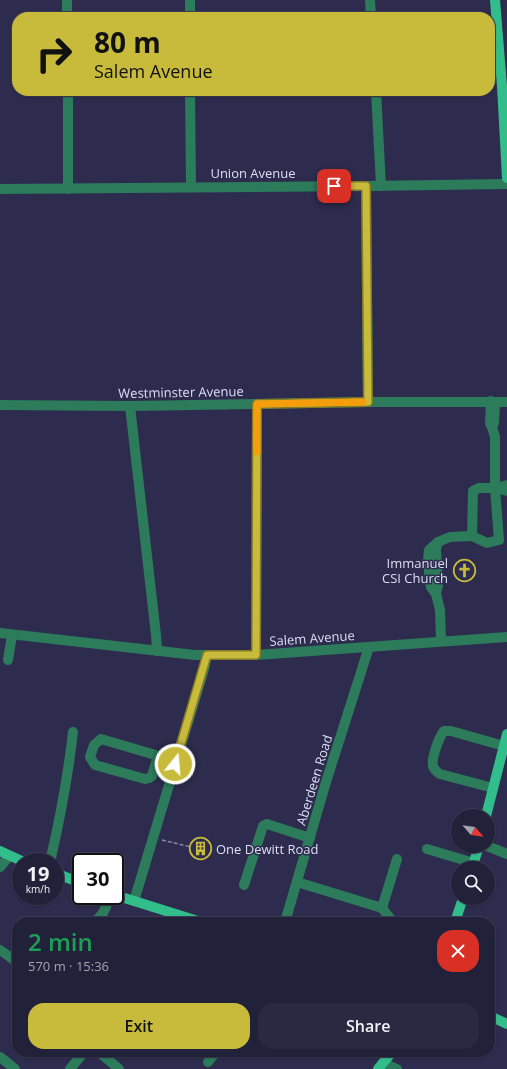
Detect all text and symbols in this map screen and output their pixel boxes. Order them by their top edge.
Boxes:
text: 80 m [94,23,161,61]
icon: right [28,28,80,80]
text: Salem Avenue [94,59,213,83]
street label: Union Avenue [210,164,296,182]
pin [317,169,351,203]
icon: arrive [323,175,345,197]
street label: Westminster Avenue [118,382,244,402]
place label: Immanuel CSI Church [382,554,448,587]
church icon: Immanuel CSI Church [451,557,477,583]
street label: Salem Avenue [269,626,355,650]
street label: Aberdeen Road [292,733,336,827]
position arrow [154,743,196,785]
north arrow [451,809,495,853]
map controls [451,809,495,905]
building icon: One Dewitt Road [187,836,213,862]
place label: One Dewitt Road [216,840,319,858]
speed limit sign: 30 [72,853,124,905]
text: 19 [27,860,49,887]
button: search [451,861,495,905]
text: km/h [26,882,50,896]
text: 2 min [28,925,93,958]
button: close [437,930,479,972]
text: 570 m · 15:36 [28,957,109,975]
button: Exit [28,1003,250,1049]
button: Share [258,1003,479,1049]

